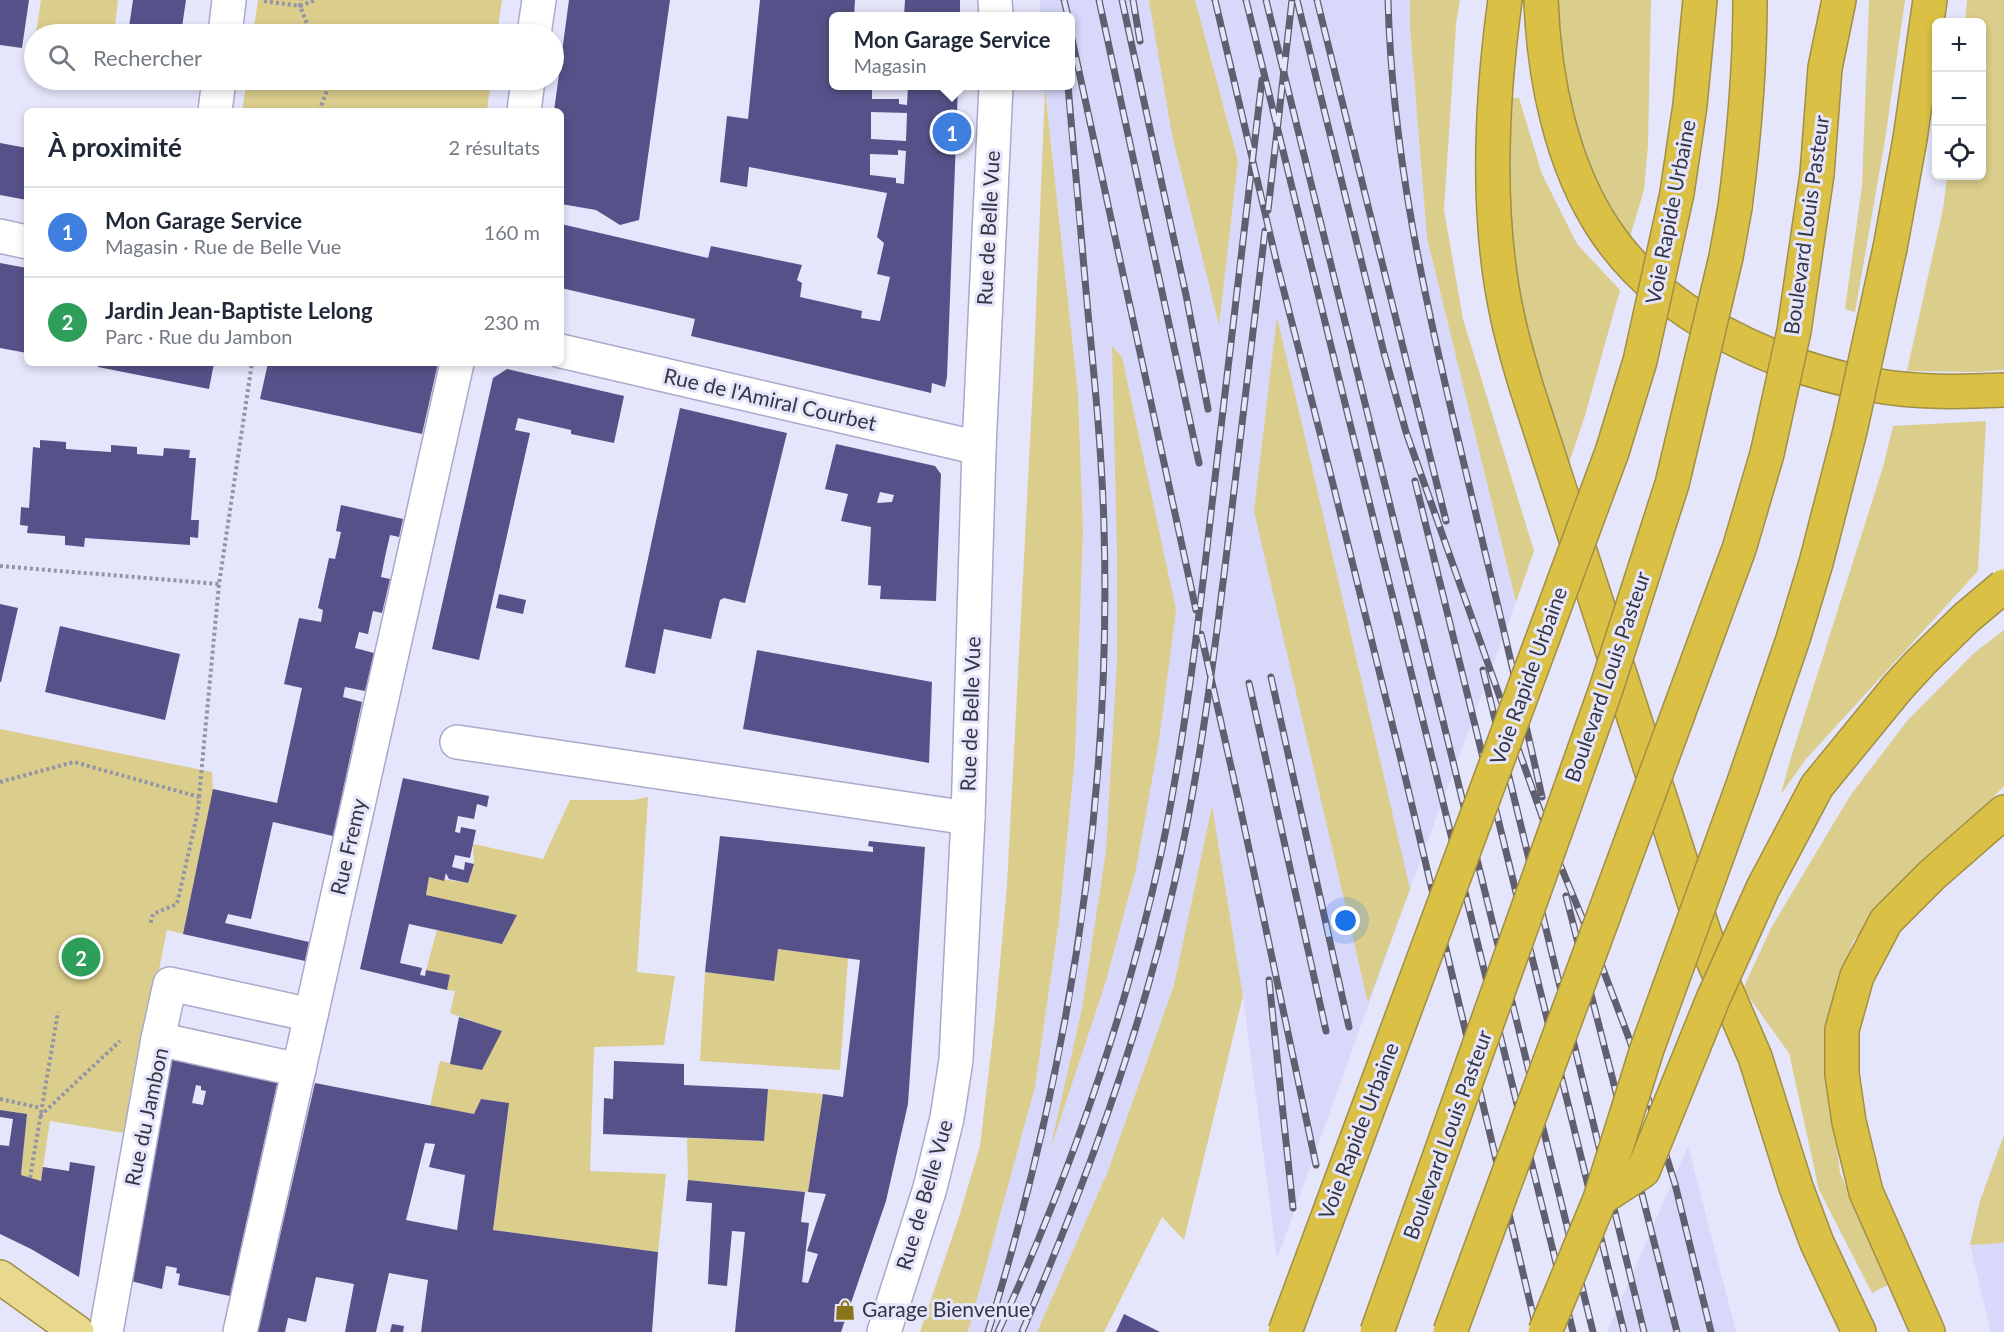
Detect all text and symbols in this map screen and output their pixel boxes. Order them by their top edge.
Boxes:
popup [829,12,1075,90]
map controls [1932,18,1986,180]
button: + [1932,18,1986,72]
search box [24,24,564,90]
text: Mon Garage Service [853,26,1051,53]
icon: search [45,41,78,74]
text: Rechercher [93,44,202,71]
text: Magasin [853,53,927,77]
button: − [1932,72,1986,126]
pin: 1 [932,110,972,154]
street label: Boulevard Louis Pasteur [1778,113,1833,336]
street label: Voie Rapide Urbaine [1639,117,1700,306]
button: locate [1932,126,1986,180]
text: À proximité [48,131,182,163]
text: 2 résultats [449,135,540,159]
street label: Rue de Belle Vue [971,150,1004,306]
text: Mon Garage Service [105,207,302,234]
text: 1 [62,220,73,244]
text: 160 m [484,220,540,244]
text: Magasin · Rue de Belle Vue [105,234,341,258]
text: Jardin Jean-Baptiste Lelong [105,297,373,324]
text: 2 [62,310,73,334]
text: 230 m [484,310,540,334]
text: Parc · Rue du Jambon [105,324,292,348]
street label: Rue de l'Amiral Courbet [662,362,879,435]
street label: Boulevard Louis Pasteur [1559,568,1655,785]
street label: Voie Rapide Urbaine [1484,583,1571,768]
street label: Rue de Belle Vue [954,636,985,792]
street label: Rue Fremy [324,796,371,897]
your location [1331,906,1360,935]
pin: 2 [62,934,100,980]
street label: Boulevard Louis Pasteur [1397,1026,1496,1243]
street label: Voie Rapide Urbaine [1312,1039,1403,1222]
street label: Rue du Jambon [119,1045,172,1188]
street label: Rue de Belle Vue [890,1117,957,1273]
place label: Garage Bienvenue [862,1296,1030,1321]
shop icon: Garage Bienvenue [833,1298,857,1322]

